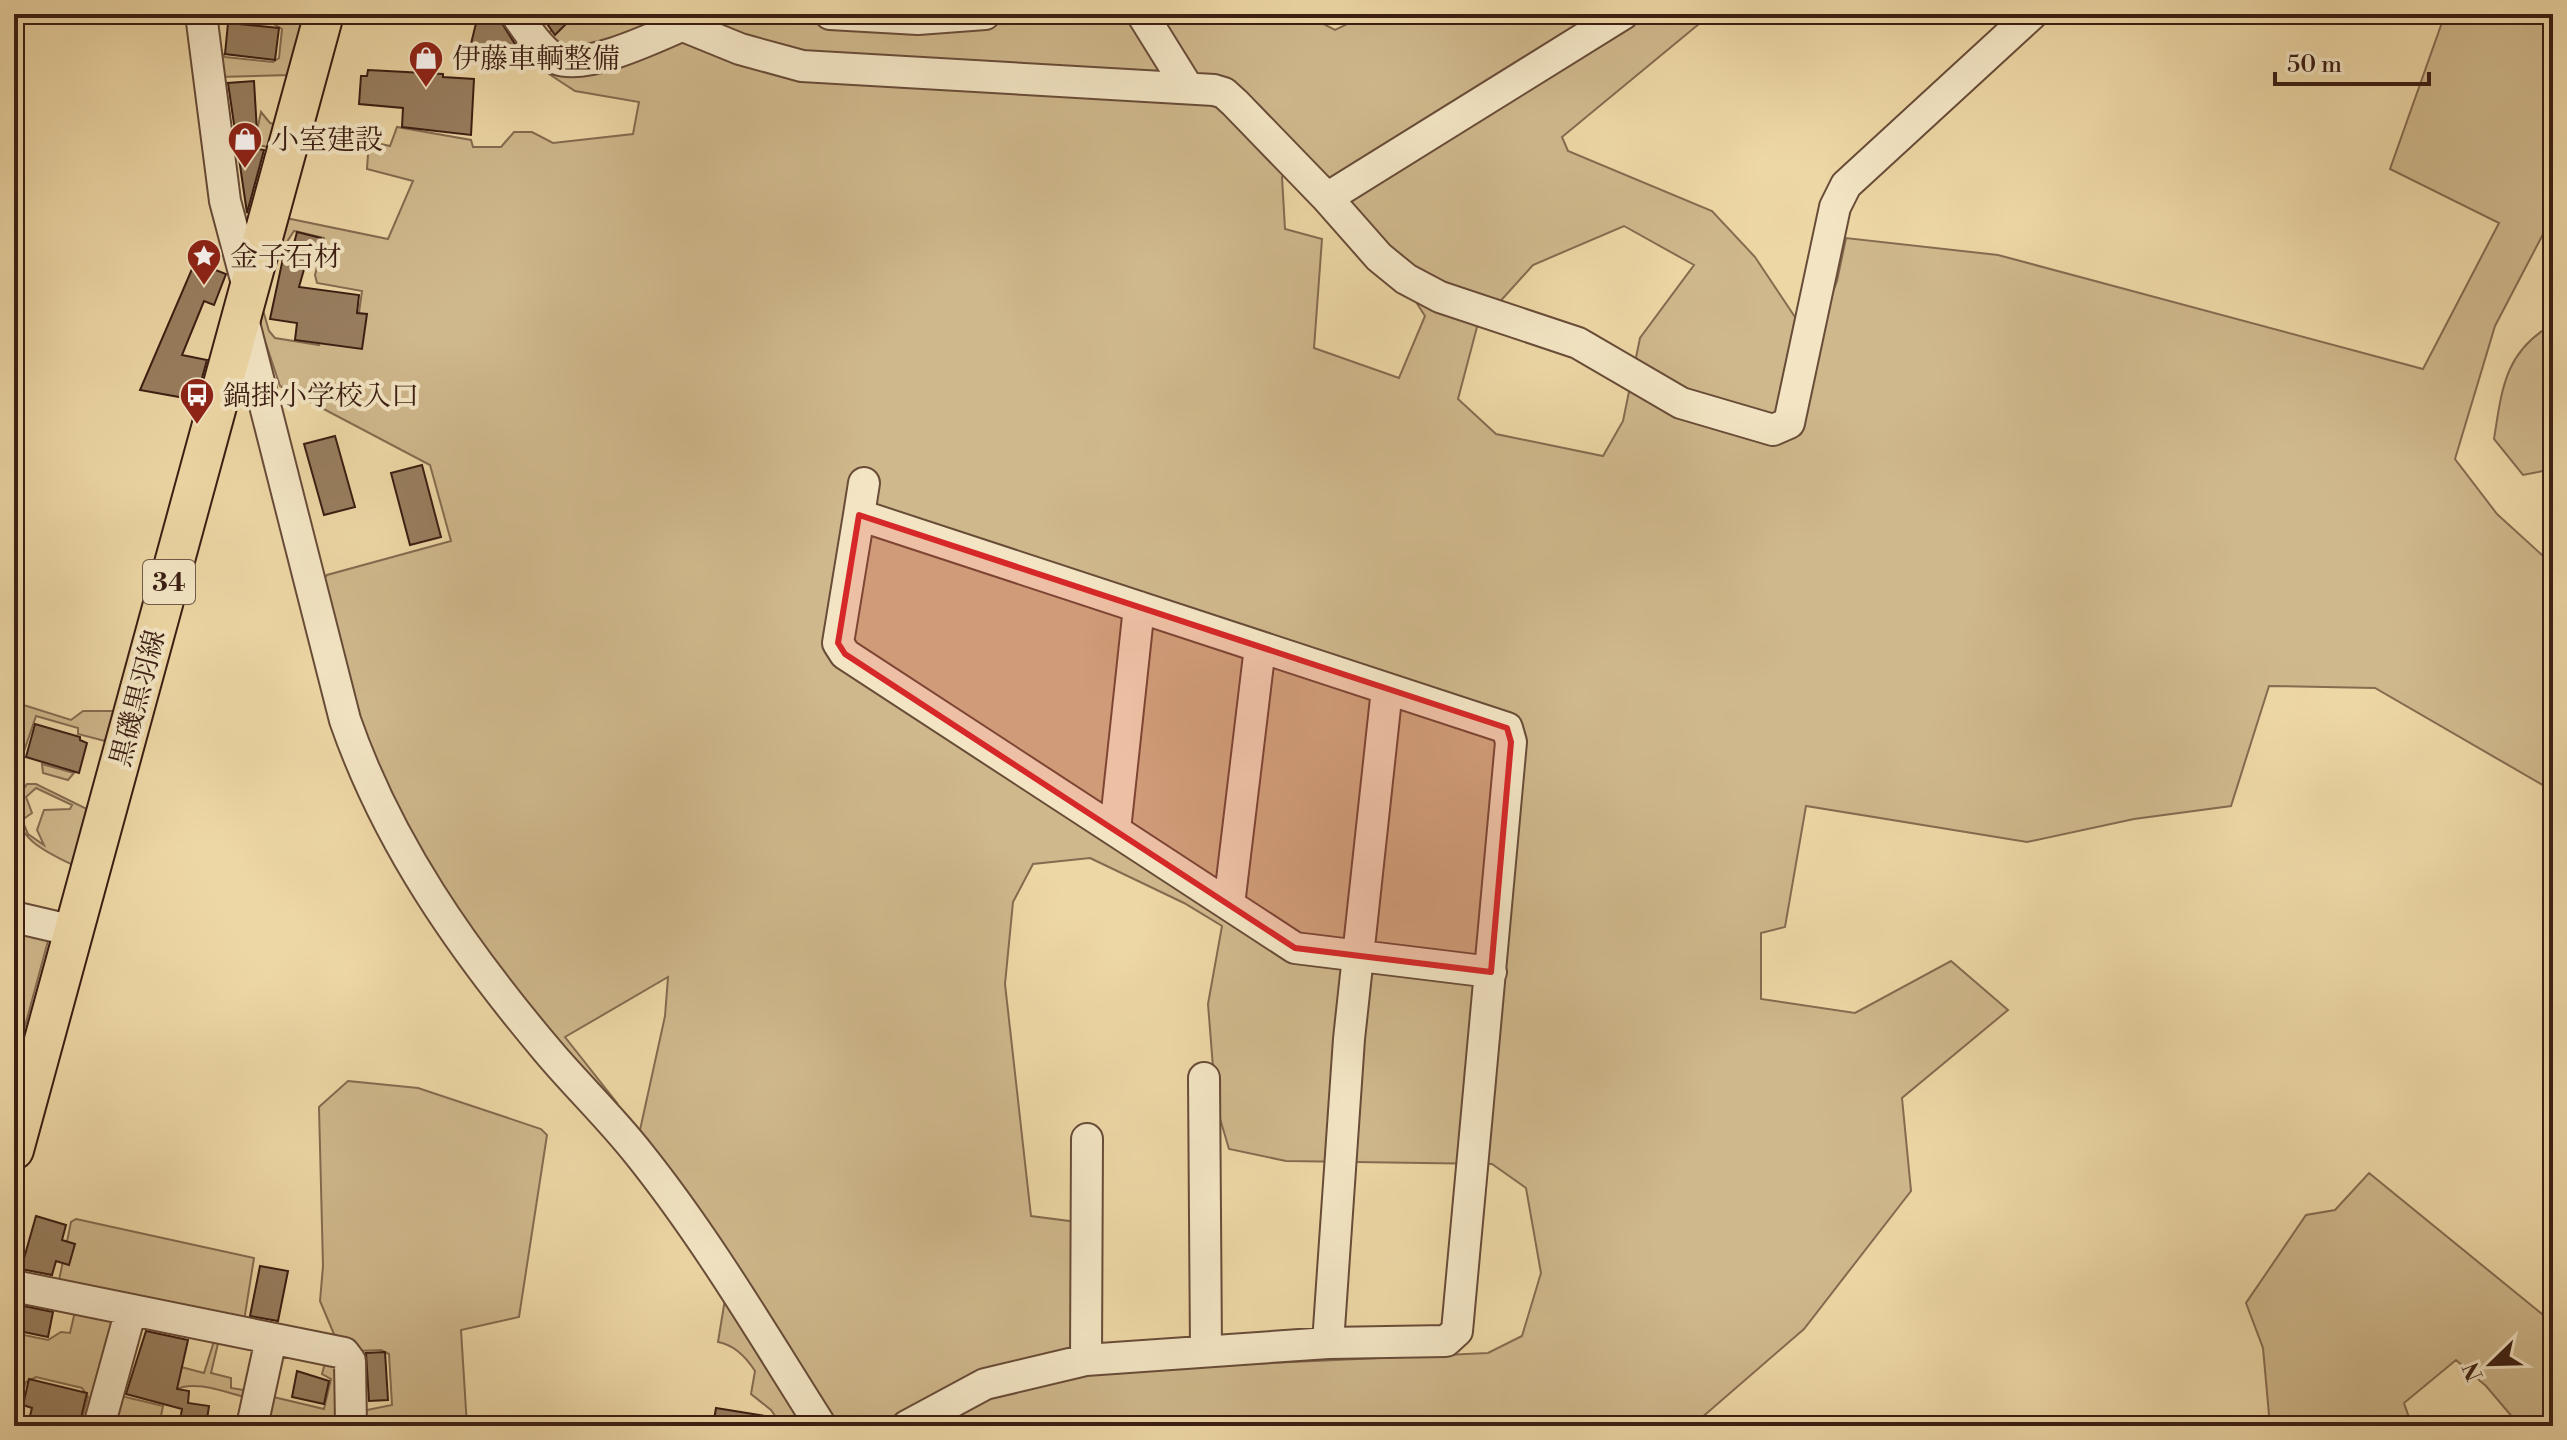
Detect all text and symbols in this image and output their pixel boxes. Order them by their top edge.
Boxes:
scale bar [2275,36,2429,86]
shop icon: 伊藤車輌整備 [407,39,445,89]
place label: 伊藤車輌整備 [452,42,620,77]
text: 50 m [2287,50,2342,80]
shop icon: 小室建設 [226,120,264,170]
place label: 小室建設 [271,123,383,158]
place icon: 金子石材 [185,237,223,287]
place label: 金子石材 [230,240,342,275]
bus stop icon: 鍋掛小学校入口 [178,376,216,426]
place label: 鍋掛小学校入口 [223,379,419,414]
road number: 34 [143,560,195,604]
street label: 黒磯黒羽線 [103,626,173,771]
north arrow [2451,1324,2531,1404]
text: N [2458,1357,2490,1385]

